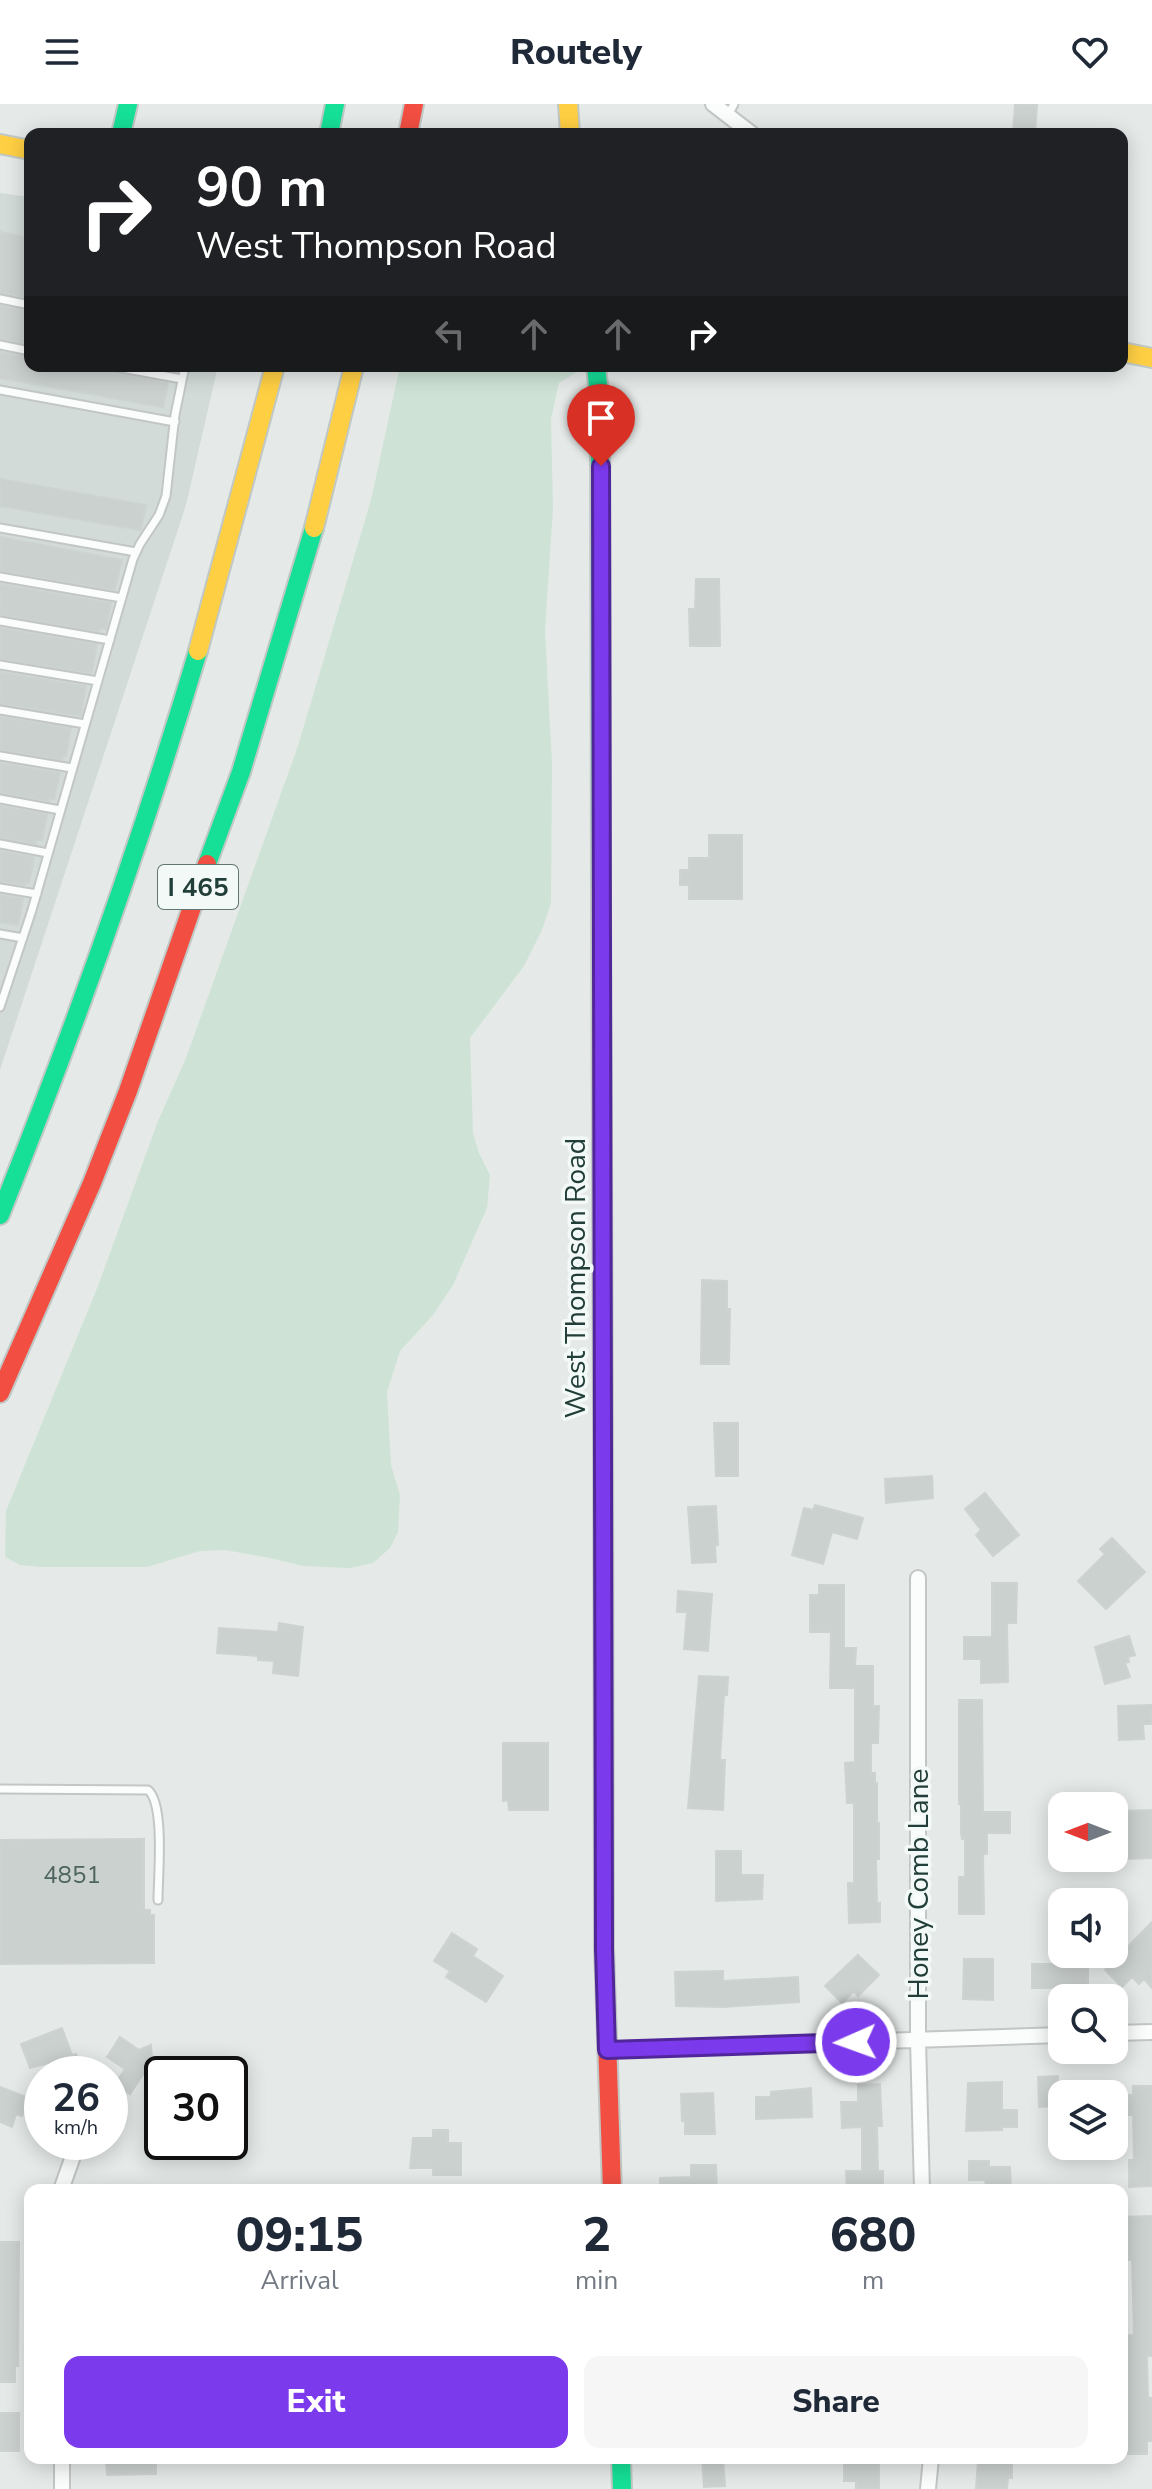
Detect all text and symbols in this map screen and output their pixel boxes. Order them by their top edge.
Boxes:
text: Routely [510,28,642,77]
icon: menu [40,30,84,74]
icon: heart [1068,30,1112,74]
text: 90 m [196,149,327,226]
icon: right [64,160,168,264]
text: West Thompson Road [196,222,556,271]
icon: left [428,312,472,356]
icon: ahead [512,312,556,356]
icon: ahead [596,312,640,356]
icon: right [680,312,724,356]
pin [567,384,635,466]
icon: arrive [579,396,623,440]
road number: I 465 [158,865,238,909]
street label: West Thompson Road [557,1138,595,1418]
street label: Honey Comb Lane [900,1769,938,1999]
north arrow [1048,1792,1128,1872]
map controls [1048,1792,1128,2160]
house number: 4851 [43,1859,101,1891]
button: sound [1048,1888,1128,1968]
button: search [1048,1984,1128,2064]
position arrow [814,2000,898,2084]
speed limit sign: 30 [144,2056,248,2160]
text: 26 [52,2071,100,2125]
button: layers [1048,2080,1128,2160]
text: km/h [54,2114,98,2141]
text: 09:15 [236,2202,363,2268]
text: 2 [582,2202,611,2268]
text: 680 [830,2202,916,2268]
text: Arrival [260,2263,339,2298]
text: min [575,2263,618,2298]
text: m [862,2263,884,2298]
button: Exit [64,2356,568,2448]
button: Share [584,2356,1088,2448]

